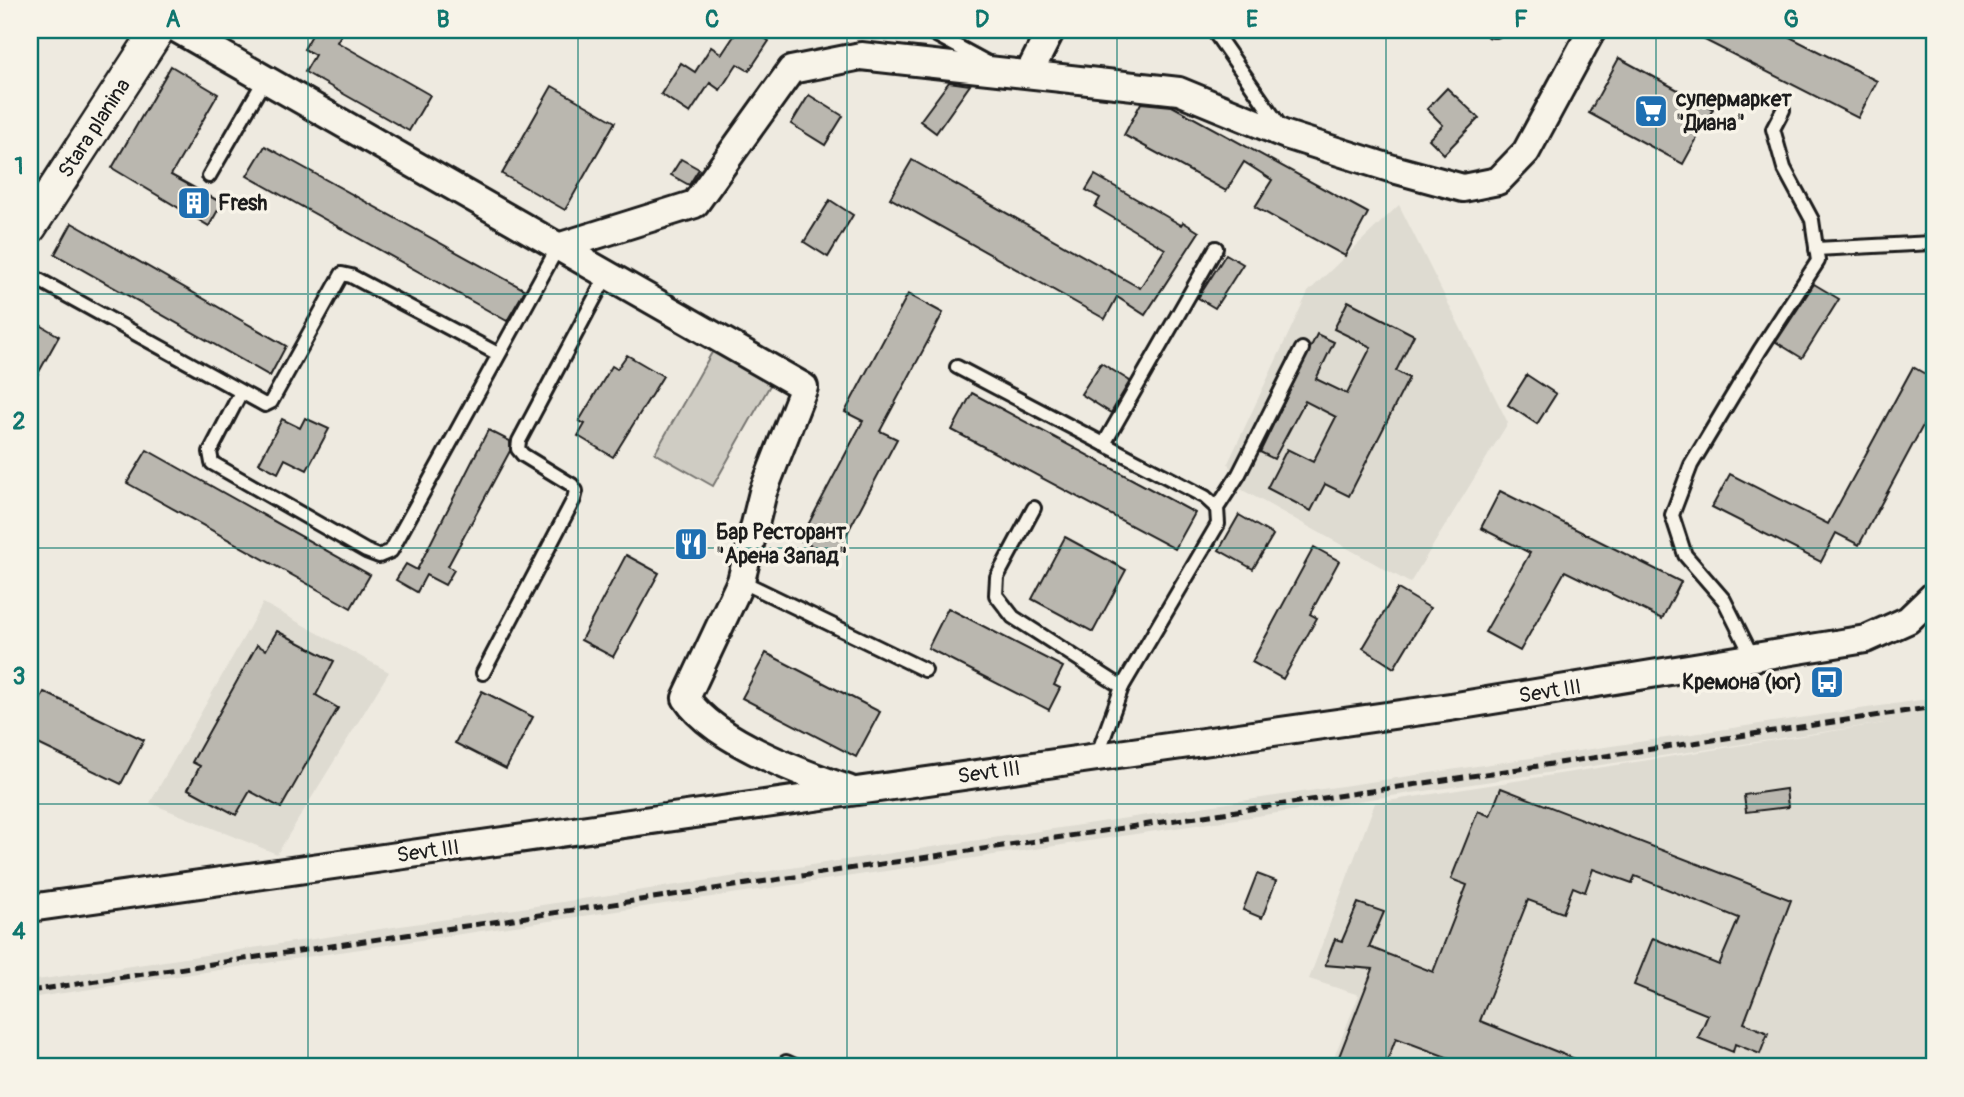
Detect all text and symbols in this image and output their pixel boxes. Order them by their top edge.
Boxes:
text: A [166,5,181,34]
text: B [436,5,450,34]
text: C [705,5,719,34]
text: D [975,5,989,34]
text: E [1246,5,1258,34]
text: F [1514,5,1528,34]
text: G [1783,5,1799,34]
street label: Stara planina [52,73,137,183]
place label: супермаркет "Диана" [1675,86,1792,137]
supermarket icon: супермаркет "Диана" [1632,92,1670,130]
text: 1 [15,152,24,181]
building icon: Fresh [175,184,213,222]
place label: Fresh [218,190,267,217]
text: 2 [13,407,26,436]
place label: Бар Ресторант "Арена Запад" [716,519,847,570]
restaurant icon: Бар Ресторант "Арена Запад" [672,525,710,563]
text: 3 [13,662,25,691]
bus stop icon: Кремона (юг) [1808,663,1846,701]
place label: Кремона (юг) [1682,669,1802,696]
street label: Sevt III [1517,673,1583,710]
street label: Sevt III [956,755,1022,790]
street label: Sevt III [395,834,461,869]
text: 4 [12,917,26,946]

